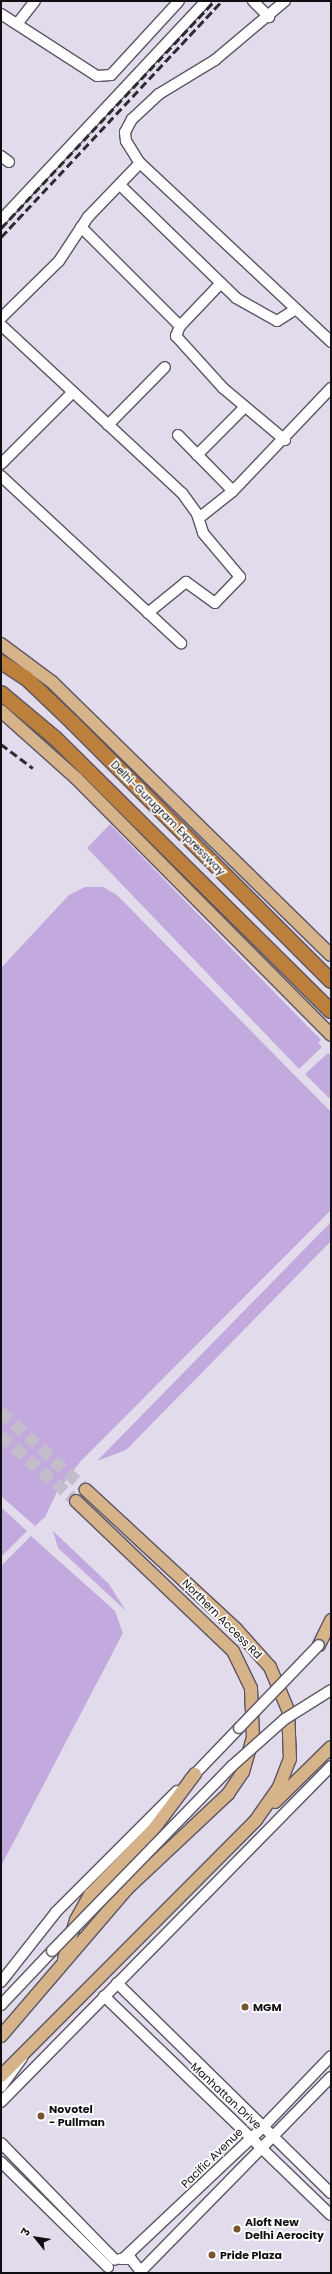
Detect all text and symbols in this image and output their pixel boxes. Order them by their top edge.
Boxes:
street label: Delhi-Gurugram Expressway [108,758,228,878]
street label: Northern Access Rd [180,1577,264,1661]
place label: MGM [253,2000,282,2014]
marker: MGM [240,2002,250,2012]
street label: Manhattan Drive [188,2060,264,2132]
place label: Novotel - Pullman [49,2103,105,2129]
marker: Novotel - Pullman [36,2111,46,2121]
street label: Pacific Avenue [178,2125,246,2191]
place label: Aloft New Delhi Aerocity [245,2216,324,2242]
north arrow [16,2218,56,2258]
marker: Aloft New Delhi Aerocity [232,2224,242,2234]
text: उ [17,2225,34,2239]
place label: Pride Plaza [220,2248,282,2262]
marker: Pride Plaza [207,2250,217,2260]

